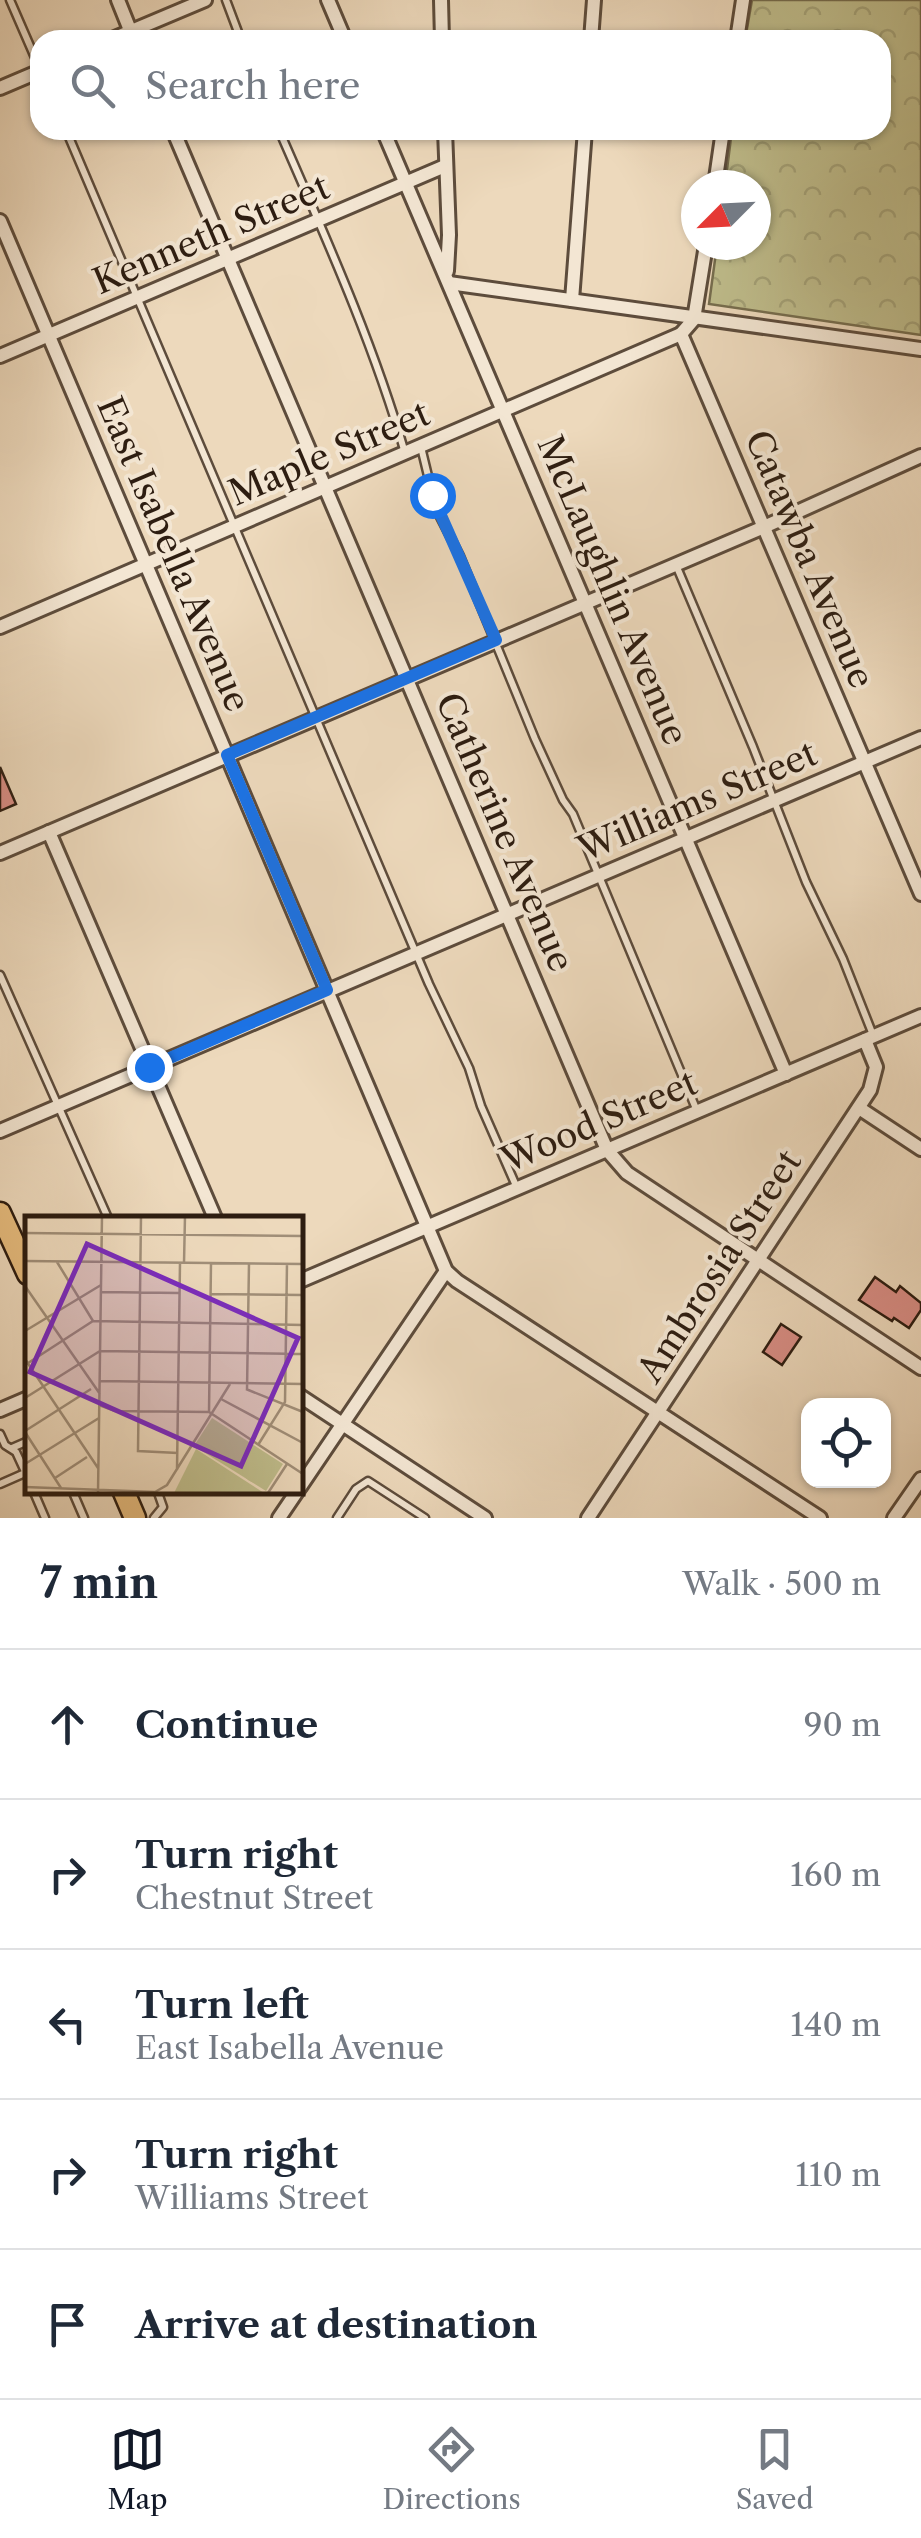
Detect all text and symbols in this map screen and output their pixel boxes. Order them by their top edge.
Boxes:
search box [30,30,891,140]
icon: search [65,58,120,113]
text: Search here [145,62,360,109]
street label: Kenneth Street [87,165,336,303]
north arrow [681,170,771,260]
street label: East Isabella Avenue [88,390,260,718]
street label: Maple Street [222,391,436,515]
street label: Catawba Avenue [736,424,884,694]
street label: McLaughlin Avenue [528,429,698,751]
route start [410,473,456,519]
street label: Catherine Avenue [427,686,583,978]
street label: Williams Street [570,731,823,871]
route end [127,1045,173,1091]
street label: Wood Street [494,1060,704,1182]
street label: Ambrosia Street [627,1141,810,1391]
inset map [25,1216,302,1493]
map controls [801,1398,891,1488]
button: locate [801,1398,891,1488]
text: 7 min [40,1557,158,1609]
text: Walk · 500 m [682,1564,881,1603]
icon: ahead [40,1697,95,1752]
text: Continue [135,1701,318,1748]
text: 90 m [804,1705,881,1744]
text: Turn right [135,1831,338,1878]
icon: right [40,1847,95,1902]
text: 160 m [790,1855,881,1894]
text: Chestnut Street [135,1878,373,1917]
text: Turn left [135,1981,309,2028]
icon: left [40,1997,95,2052]
text: 140 m [790,2005,881,2044]
text: East Isabella Avenue [135,2028,444,2067]
text: Turn right [135,2131,338,2178]
icon: right [40,2147,95,2202]
text: 110 m [795,2155,881,2194]
text: Williams Street [135,2178,368,2217]
icon: arrive [40,2297,95,2352]
text: Arrive at destination [135,2301,538,2348]
tab: Map [107,2422,168,2516]
tab: Directions [382,2422,521,2516]
tab: Saved [736,2422,814,2516]

